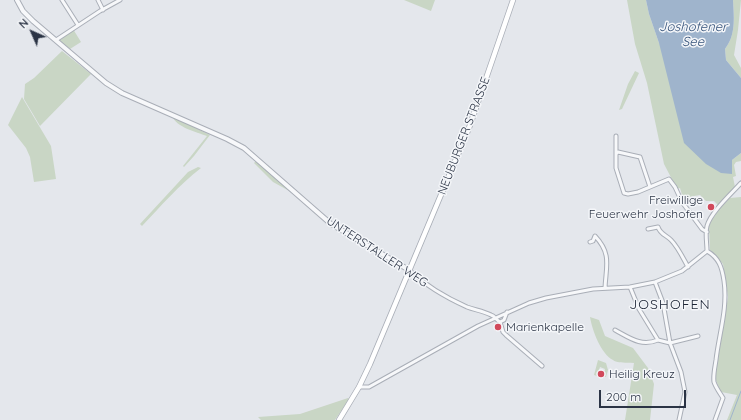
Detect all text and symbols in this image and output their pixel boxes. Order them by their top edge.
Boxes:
north arrow [12,12,52,52]
text: N [16,16,31,31]
water label: Joshofener See [659,19,727,50]
street label: NEUBURGER STRASSE [435,75,493,197]
place label: Freiwillige Feuerwehr Joshofen [589,193,703,221]
marker: Freiwillige Feuerwehr Joshofen [706,202,716,212]
street label: UNTERSTALLER WEG [324,214,430,290]
district label: JOSHOFEN [629,297,711,313]
place label: Marienkapelle [506,320,584,334]
marker: Marienkapelle [493,322,503,332]
place label: Heilig Kreuz [609,367,675,381]
marker: Heilig Kreuz [596,369,606,379]
scale bar [601,382,688,408]
text: 200 m [606,389,641,404]

